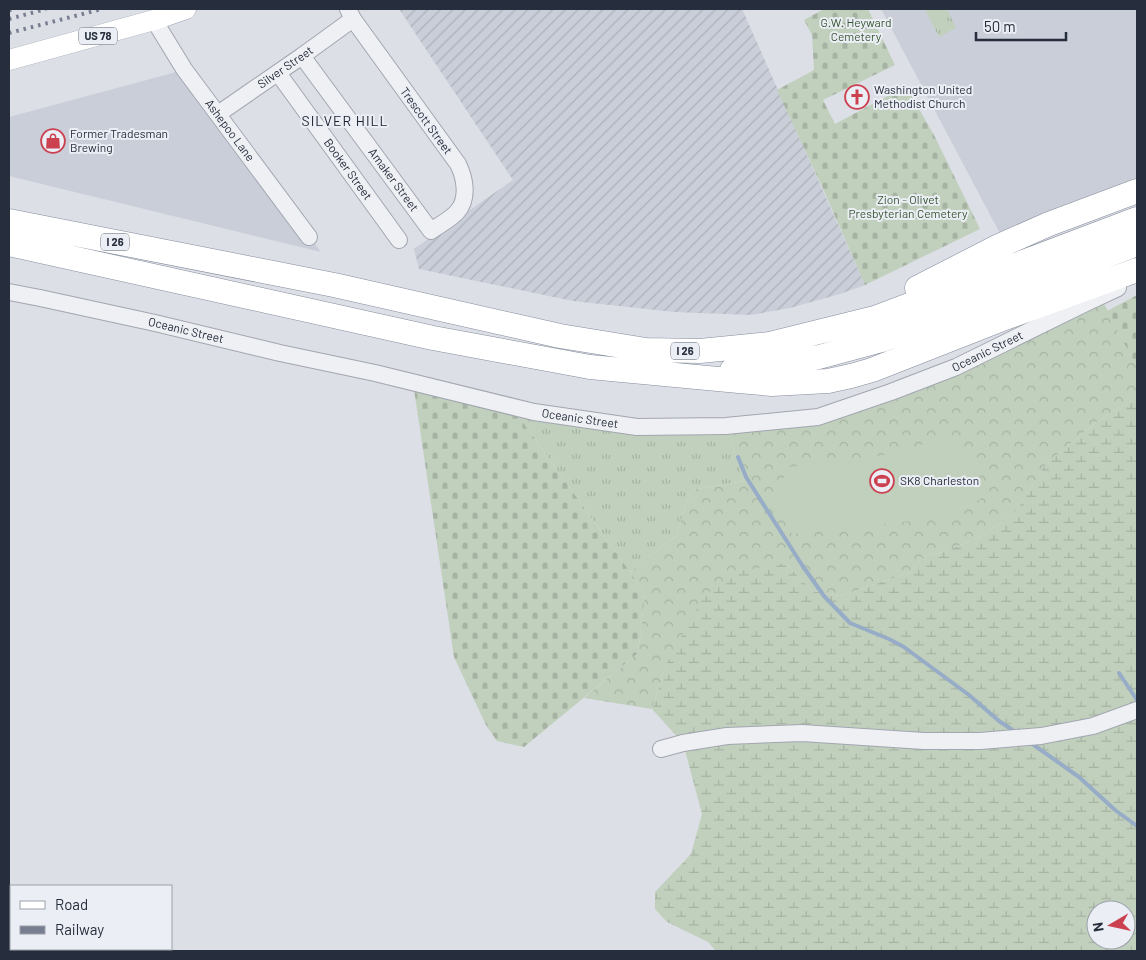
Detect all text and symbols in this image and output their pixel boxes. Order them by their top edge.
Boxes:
scale bar [976,10,1066,42]
park label: G.W. Heyward Cemetery [820,15,892,43]
text: 50 m [984,17,1016,35]
road number: US 78 [79,28,117,44]
street label: Silver Street [254,42,315,91]
place label: Washington United Methodist Church [874,82,972,110]
street label: Trescott Street [398,84,456,157]
church icon: Washington United Methodist Church [844,84,870,110]
street label: Ashepoo Lane [203,96,258,164]
district label: SILVER HILL [302,112,388,129]
place label: Former Tradesman Brewing [70,126,168,154]
shop icon: Former Tradesman Brewing [40,128,66,154]
street label: Booker Street [322,135,376,202]
street label: Amaker Street [366,145,422,214]
park label: Zion - Olivet Presbyterian Cemetery [848,192,968,220]
road number: I 26 [101,233,129,250]
street label: Oceanic Street [147,314,225,345]
street label: Oceanic Street [949,327,1025,374]
road number: I 26 [671,342,699,360]
street label: Oceanic Street [541,405,619,430]
sports icon: SK8 Charleston [869,468,895,494]
place label: SK8 Charleston [900,473,979,487]
legend [10,885,172,950]
text: Road [55,895,88,913]
north arrow [1086,900,1136,950]
text: Railway [55,920,104,938]
text: N [1089,921,1107,933]

